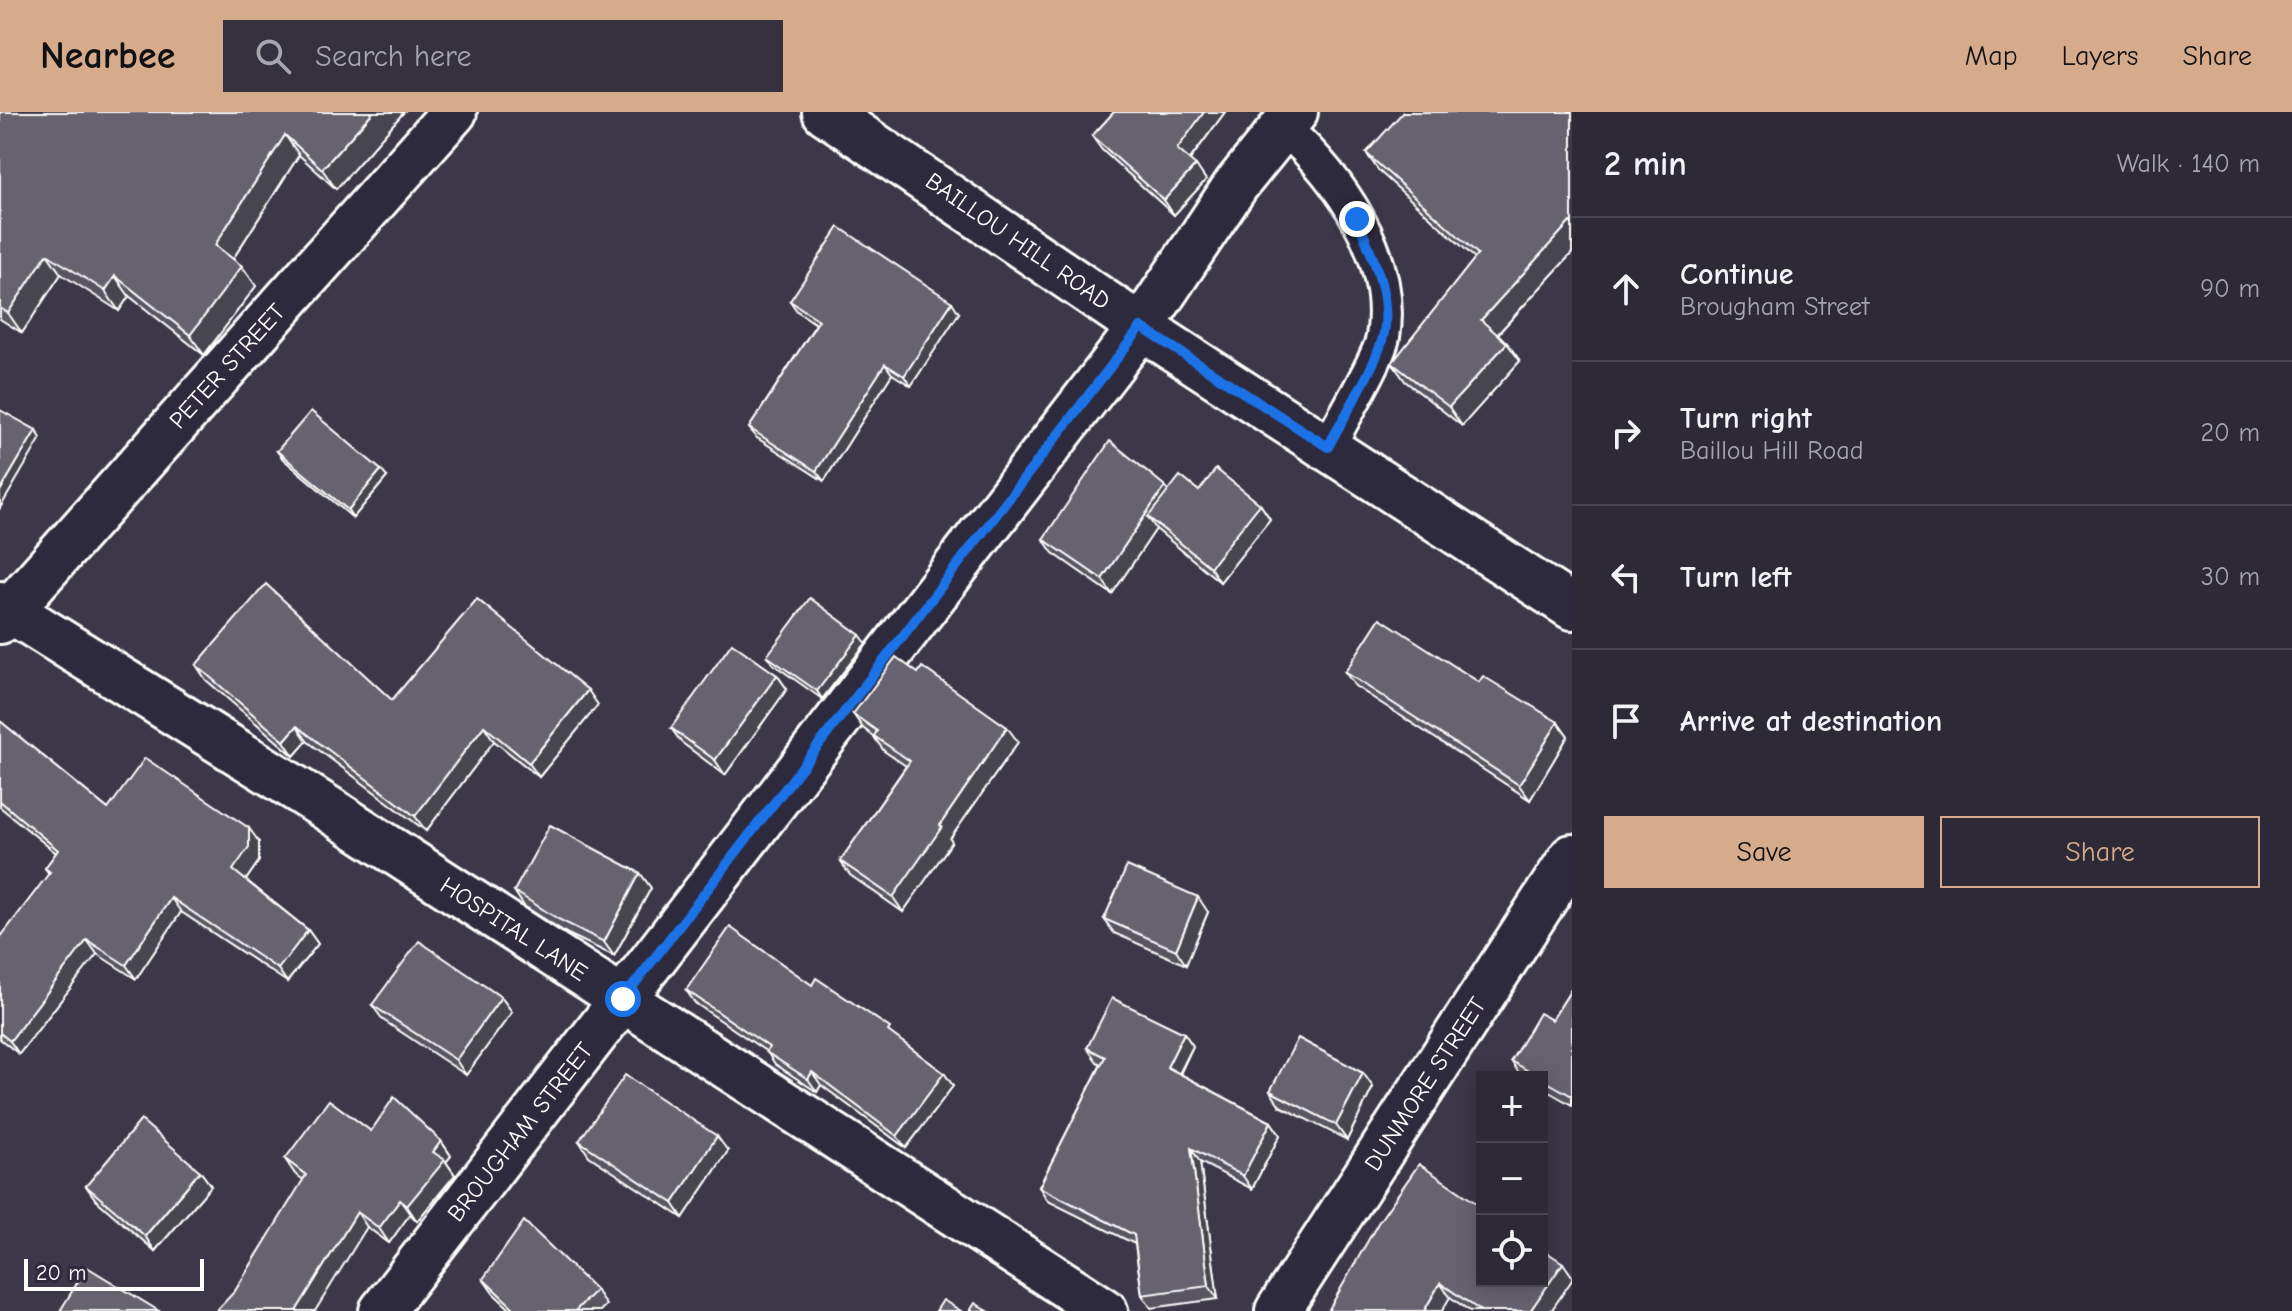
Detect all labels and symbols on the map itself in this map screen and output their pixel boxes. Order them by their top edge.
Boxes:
street label: BAILLOU HILL ROAD [920,167,1116,315]
route end [1339,201,1375,237]
street label: PETER STREET [163,297,291,434]
street label: HOSPITAL LANE [435,871,593,987]
route start [605,981,641,1017]
street label: DUNMORE STREET [1358,992,1492,1176]
street label: BROUGHAM STREET [441,1037,599,1227]
scale bar [24,1255,204,1291]

